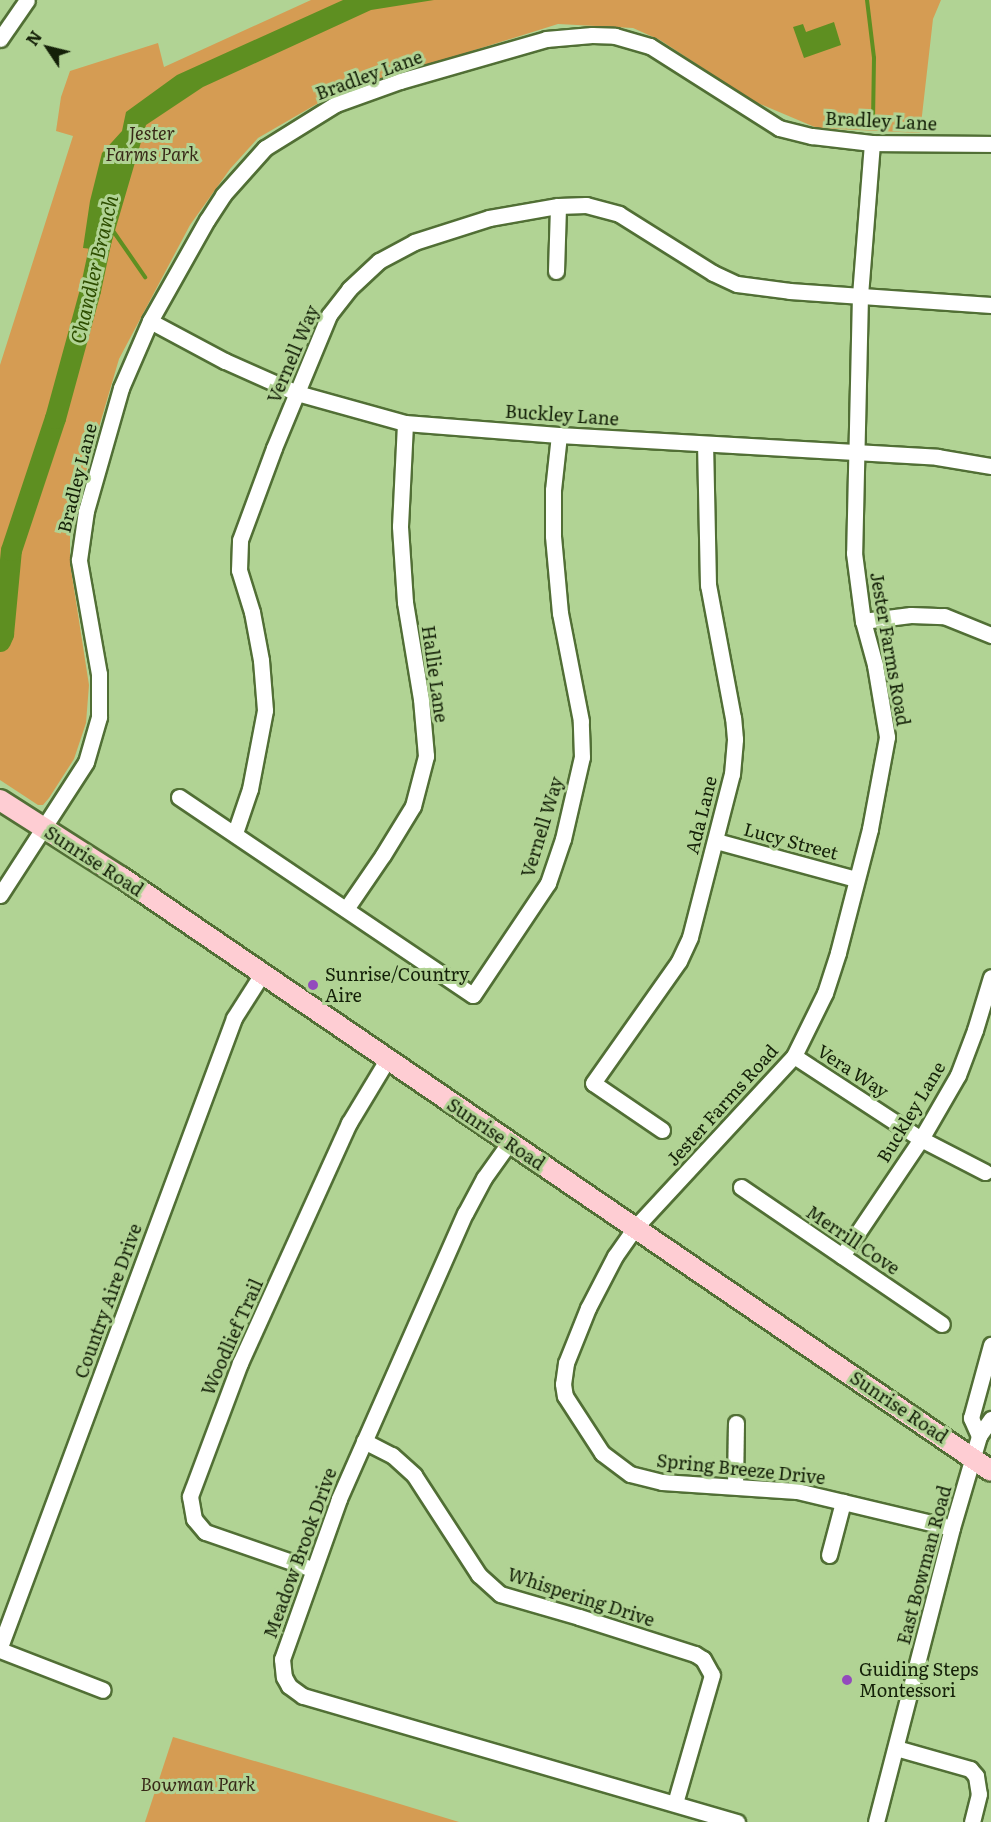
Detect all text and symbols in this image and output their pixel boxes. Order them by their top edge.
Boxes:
north arrow [18,18,78,78]
text: N [20,25,47,50]
street label: Bradley Lane [313,46,425,104]
street label: Bradley Lane [824,107,938,135]
park label: Jester Farms Park [105,123,199,166]
water label: Chandler Branch [64,193,122,345]
street label: Vernell Way [263,302,323,406]
street label: Buckley Lane [504,400,620,430]
street label: Bradley Lane [53,421,101,535]
street label: Jester Farms Road [866,570,914,728]
street label: Hallie Lane [417,624,453,724]
street label: Vernell Way [516,774,568,880]
street label: Ada Lane [681,774,721,856]
street label: Lucy Street [741,818,841,864]
street label: Sunrise Road [41,821,147,901]
place label: Sunrise/Country Aire [325,964,469,1006]
marker: Sunrise/Country Aire [306,978,320,992]
street label: Jester Farms Road [662,1040,782,1170]
street label: Vera Way [813,1040,893,1102]
street label: Buckley Lane [872,1058,950,1166]
street label: Sunrise Road [443,1093,549,1175]
street label: Merrill Cove [802,1201,904,1279]
street label: Country Aire Drive [70,1221,146,1381]
street label: Woodlief Trail [197,1275,267,1399]
street label: Sunrise Road [846,1366,952,1448]
street label: Spring Breeze Drive [656,1449,826,1489]
street label: Meadow Brook Drive [259,1465,341,1641]
street label: East Bowman Road [892,1483,956,1647]
street label: Whispering Drive [505,1563,657,1631]
place label: Guiding Steps Montessori [859,1659,978,1702]
marker: Guiding Steps Montessori [840,1673,854,1687]
park label: Bowman Park [140,1773,256,1795]

